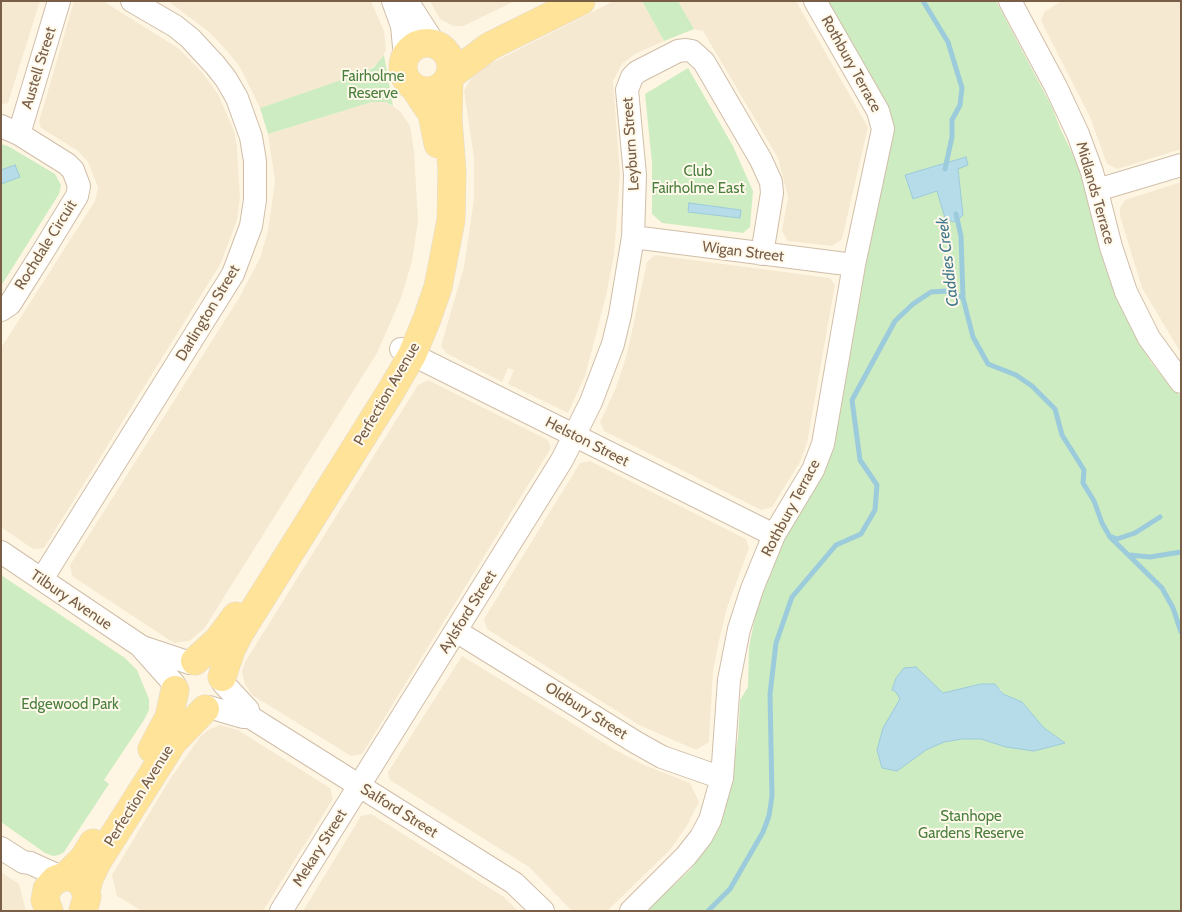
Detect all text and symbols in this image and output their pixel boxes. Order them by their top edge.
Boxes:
street label: Rothbury Terrace [817,13,885,115]
street label: Austell Street [18,25,60,111]
park label: Fairholme Reserve [342,68,404,103]
street label: Leyburn Street [619,97,643,191]
street label: Midlands Terrace [1072,140,1118,246]
park label: Club Fairholme East [651,163,745,198]
street label: Rochdale Circuit [11,197,81,293]
water label: Caddies Creek [933,216,963,308]
street label: Wigan Street [701,238,785,266]
street label: Darlington Street [172,262,244,364]
street label: Perfection Avenue [350,339,424,449]
street label: Helston Street [542,413,632,471]
street label: Rothbury Terrace [758,456,824,560]
street label: Tilbury Avenue [27,566,115,634]
street label: Aylsford Street [436,567,500,657]
street label: Oldbury Street [542,679,630,743]
park label: Edgewood Park [21,696,119,714]
street label: Perfection Avenue [101,742,177,850]
street label: Salford Street [357,780,441,842]
street label: Mekary Street [289,806,351,890]
park label: Stanhope Gardens Reserve [918,808,1024,843]

